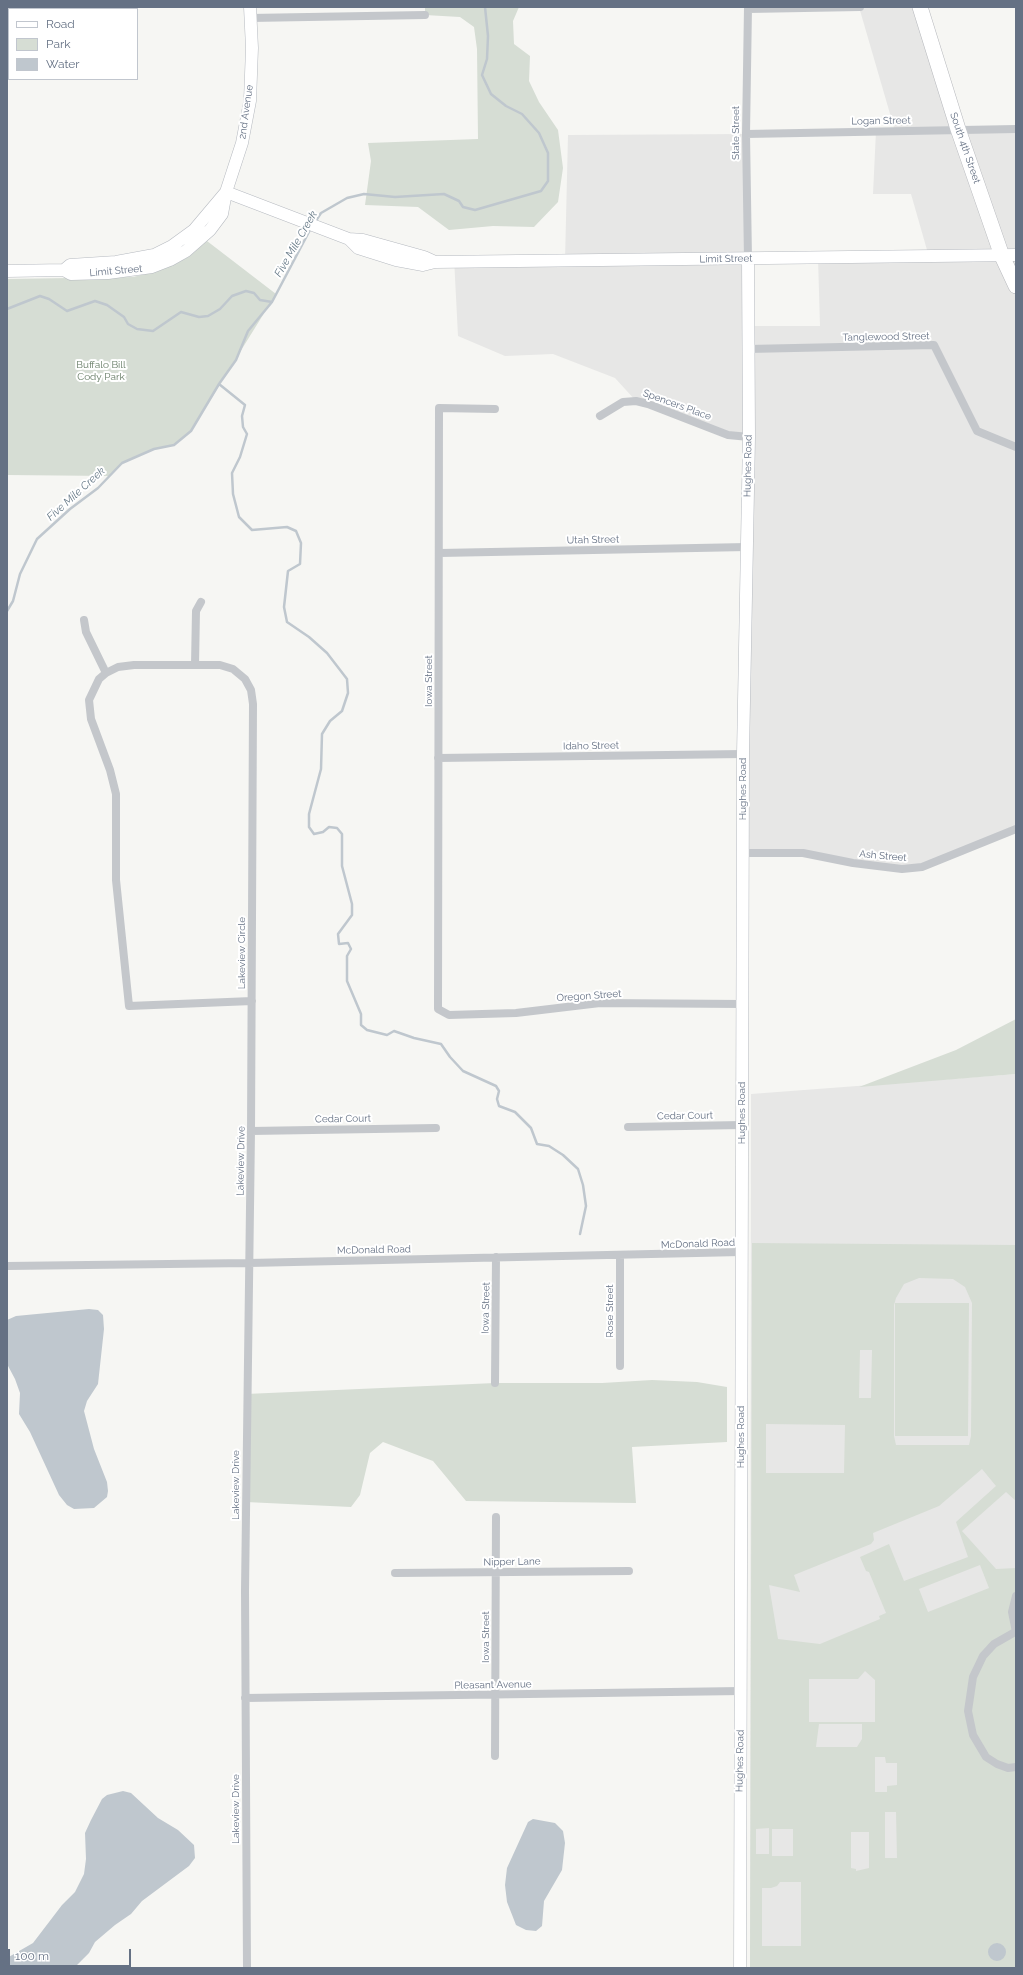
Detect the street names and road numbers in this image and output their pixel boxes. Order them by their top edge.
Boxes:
street label: 2nd Avenue [236,84,256,140]
street label: State Street [730,106,742,160]
street label: South 4th Street [947,111,983,185]
street label: Logan Street [851,114,911,128]
street label: Limit Street [699,253,753,265]
street label: Limit Street [89,263,143,279]
street label: Tanglewood Street [842,330,930,344]
street label: Spencers Place [641,387,713,423]
street label: Hughes Road [741,435,755,497]
street label: Utah Street [567,534,619,546]
street label: Iowa Street [423,655,435,707]
street label: Idaho Street [563,740,619,752]
street label: Hughes Road [737,758,749,820]
street label: Ash Street [859,848,907,864]
street label: Lakeview Circle [236,917,248,989]
street label: Oregon Street [556,988,622,1004]
street label: Hughes Road [736,1082,748,1144]
street label: Cedar Court [657,1110,713,1122]
street label: Cedar Court [315,1113,371,1125]
street label: Lakeview Drive [234,1126,248,1196]
street label: McDonald Road [661,1237,735,1251]
street label: McDonald Road [337,1243,411,1257]
street label: Iowa Street [480,1282,492,1334]
street label: Rose Street [604,1284,616,1338]
street label: Hughes Road [735,1406,747,1468]
street label: Lakeview Drive [230,1450,242,1520]
street label: Nipper Lane [483,1556,541,1568]
street label: Iowa Street [480,1611,492,1663]
street label: Pleasant Avenue [454,1678,532,1692]
street label: Hughes Road [733,1730,747,1792]
street label: Lakeview Drive [230,1774,242,1844]

